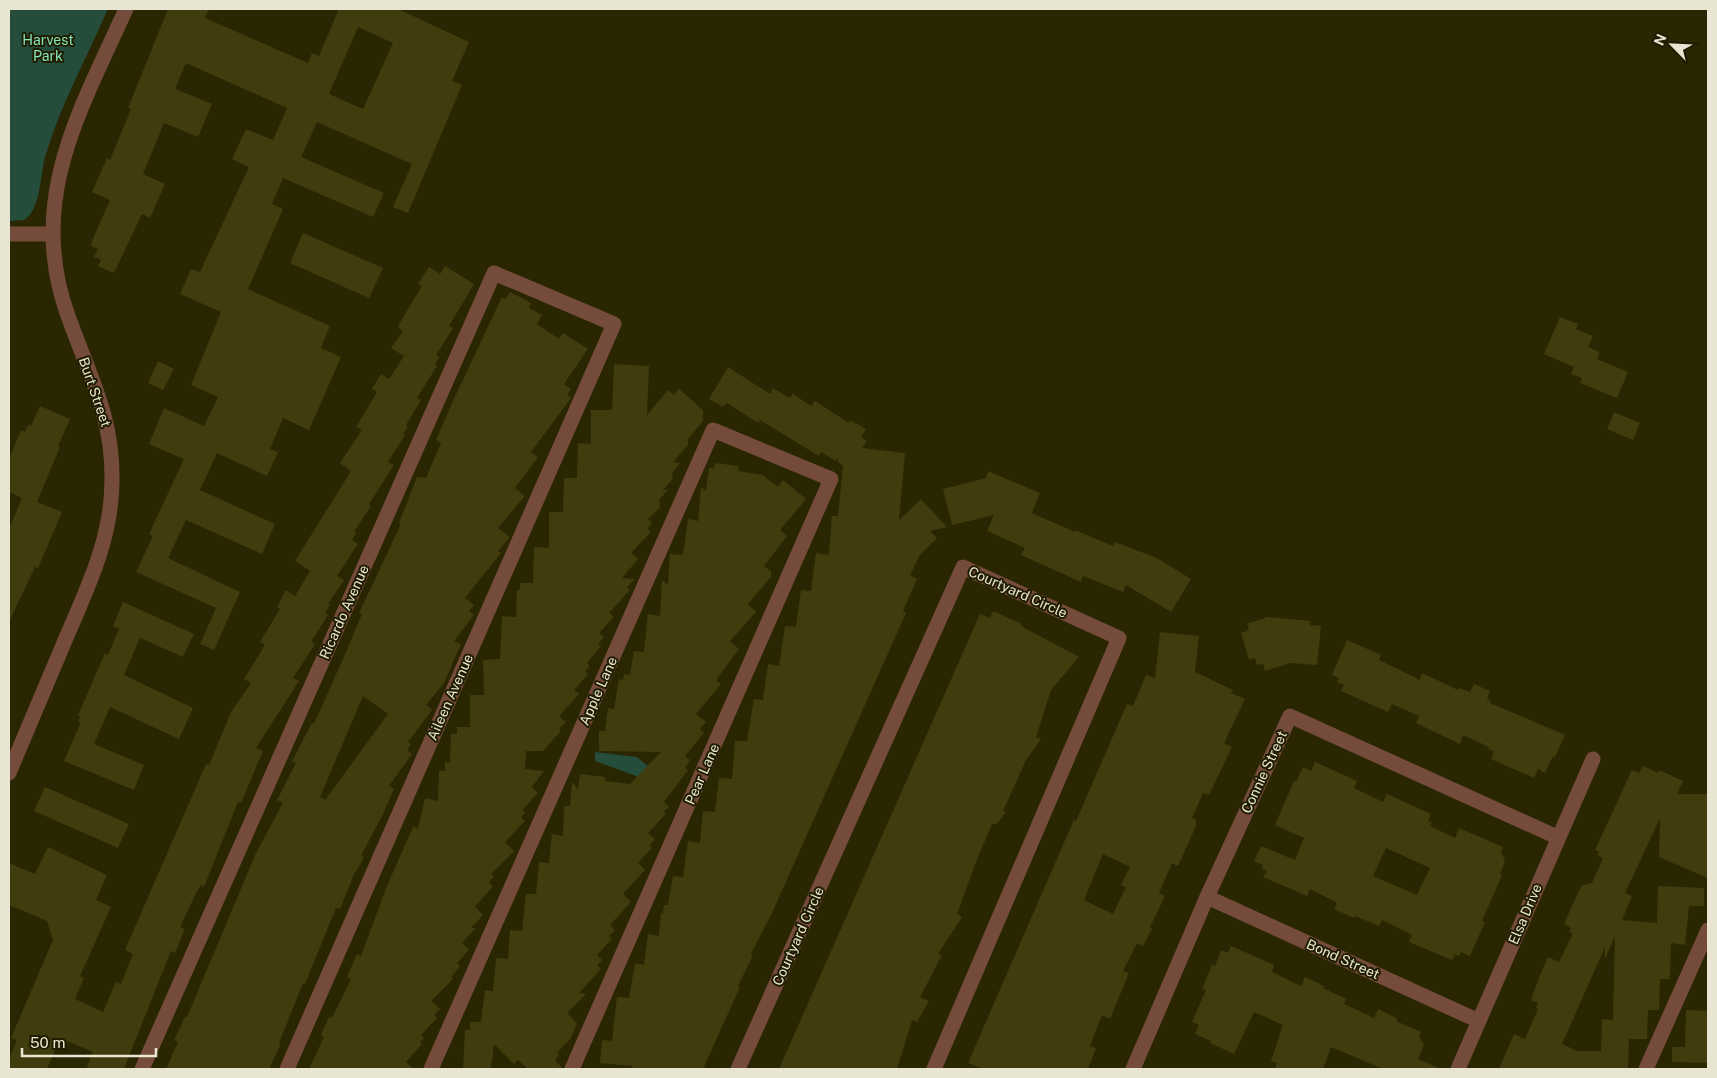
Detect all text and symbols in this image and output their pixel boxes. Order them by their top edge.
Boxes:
north arrow [1647,20,1697,70]
text: N [1651,31,1670,48]
park label: Harvest Park [22,32,74,64]
street label: Burt Street [76,355,114,429]
street label: Ricardo Avenue [316,562,372,661]
street label: Courtyard Circle [966,563,1070,621]
street label: Aileen Avenue [424,651,476,743]
street label: Apple Lane [576,654,620,728]
street label: Connie Street [1238,728,1290,816]
street label: Pear Lane [682,741,723,807]
street label: Elsa Drive [1505,881,1545,947]
street label: Courtyard Circle [769,884,827,988]
street label: Bond Street [1304,936,1382,982]
scale bar [22,1026,156,1058]
text: 50 m [30,1034,65,1051]

